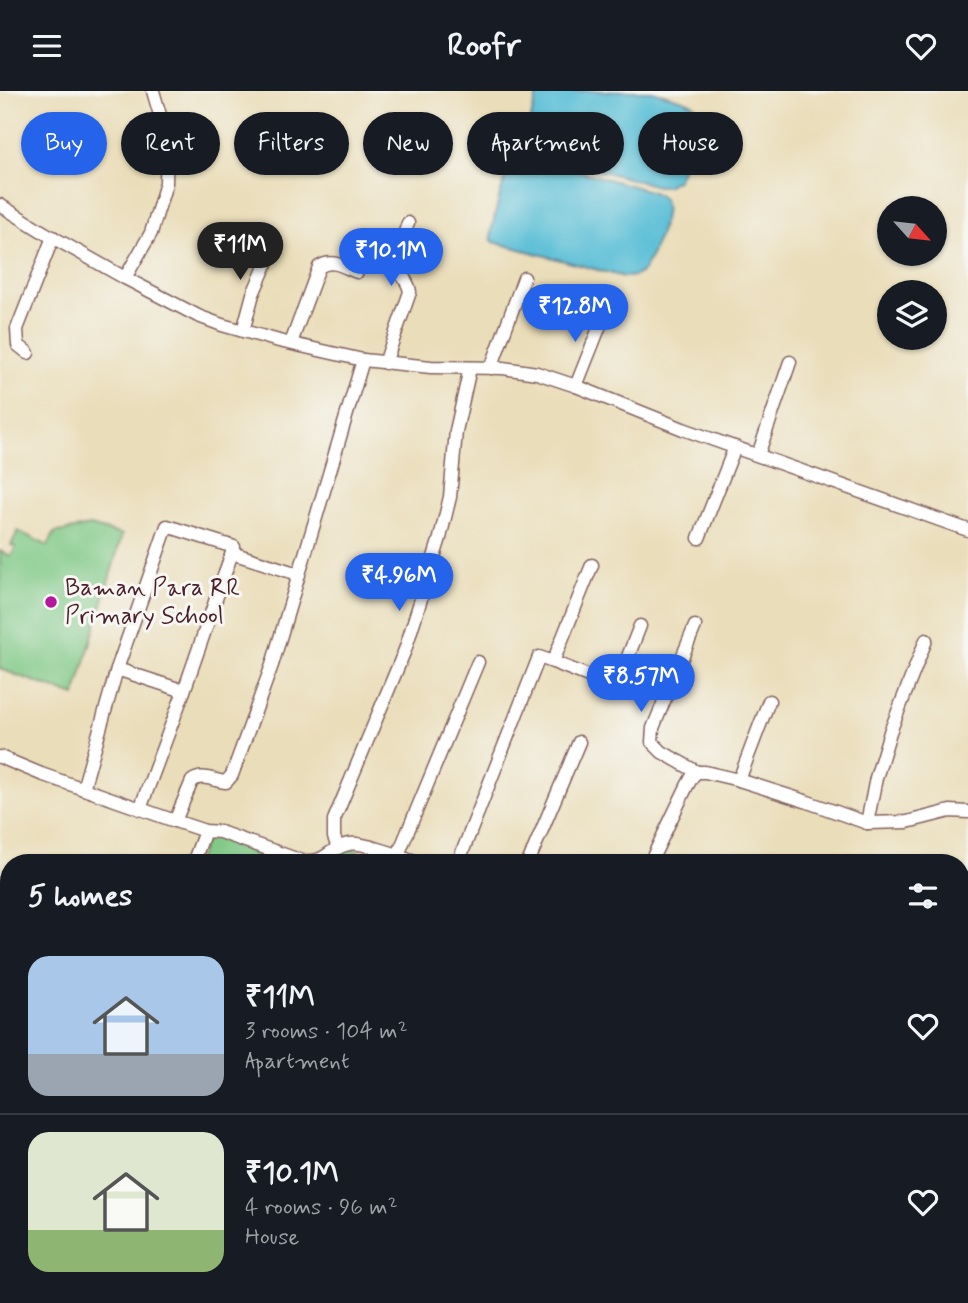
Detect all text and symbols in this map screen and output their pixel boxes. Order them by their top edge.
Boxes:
text: Roofr [447,25,521,67]
icon: menu [28,27,66,65]
icon: heart [902,27,940,65]
chip: Buy [21,112,107,175]
chip: Rent [121,112,220,175]
chip: Filters [234,112,349,175]
chip: New [363,112,453,175]
chip: Apartment [467,112,624,175]
chip: House [638,112,743,175]
north arrow [877,196,947,266]
map controls [877,196,947,350]
pin: ₹11M [199,223,281,282]
pin: ₹10.1M [334,229,448,288]
text: ₹11M [213,230,267,260]
text: ₹10.1M [355,236,427,266]
button: layers [877,280,947,350]
pin: ₹12.8M [518,285,632,344]
text: ₹12.8M [538,292,612,322]
pin: ₹4.96M [342,553,456,613]
text: ₹4.96M [361,561,437,591]
place label: Baman Para RR Primary School [65,573,240,632]
marker: Baman Para RR Primary School [43,594,59,610]
pin: ₹8.57M [584,655,698,714]
text: ₹8.57M [603,662,679,692]
text: 5 homes [28,877,133,916]
icon: filters [904,877,942,915]
text: ₹11M [245,978,315,1017]
icon: home [84,984,168,1068]
icon: heart [904,1007,942,1045]
text: 3 rooms · 104 m² [245,1017,408,1047]
text: Apartment [245,1047,350,1077]
text: ₹10.1M [245,1154,339,1193]
icon: home [84,1160,168,1244]
icon: heart [904,1183,942,1221]
text: 4 rooms · 96 m² [245,1193,398,1223]
text: House [245,1223,299,1253]

